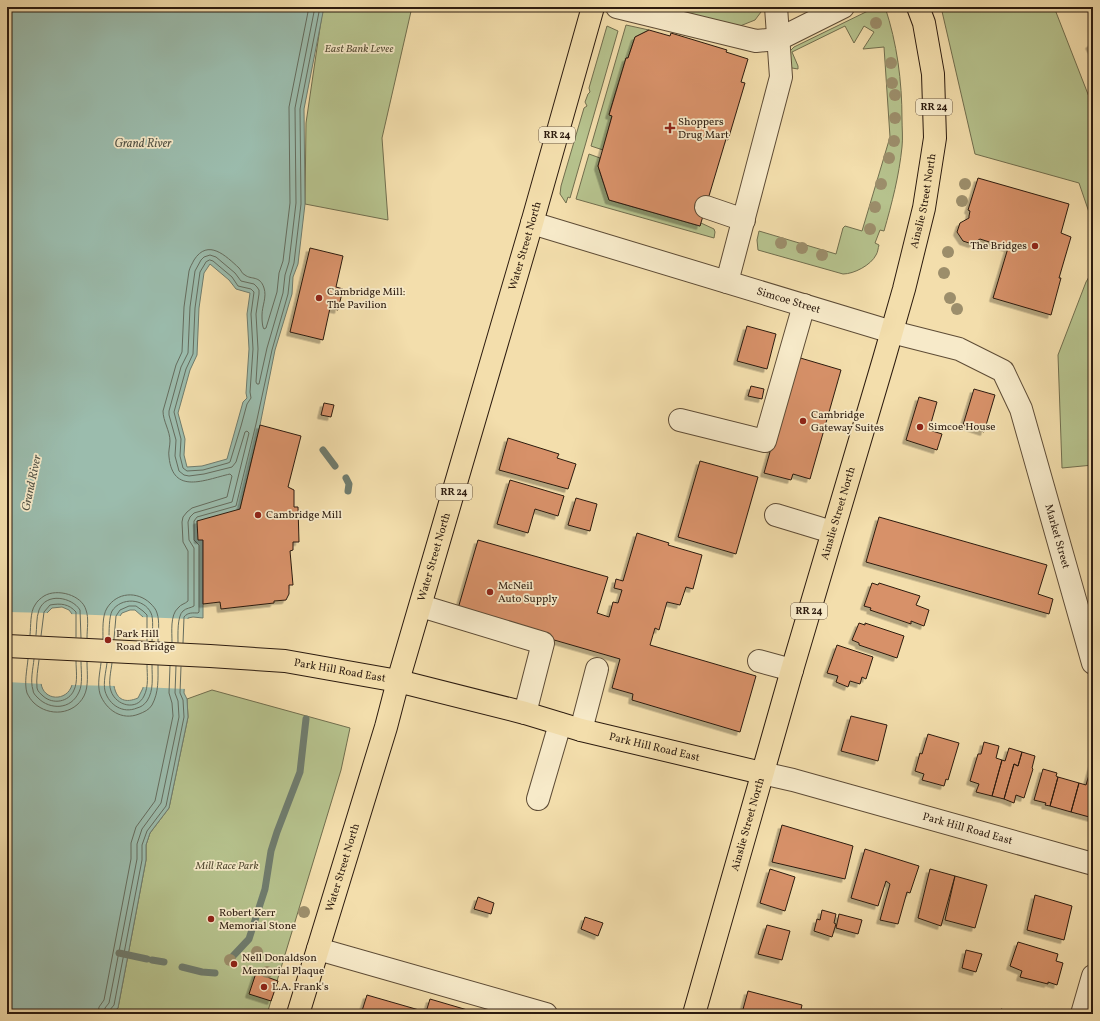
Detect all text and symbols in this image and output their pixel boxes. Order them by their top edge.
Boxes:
park label: East Bank Levee [325,42,393,57]
road number: RR 24 [916,99,952,115]
place label: Shoppers Drug Mart [678,115,729,143]
marker: Shoppers Drug Mart [665,123,675,133]
road number: RR 24 [539,127,575,143]
water label: Grand River [114,136,172,152]
street label: Ainslie Street North [907,152,940,250]
street label: Water Street North [505,200,545,292]
place label: The Bridges [970,239,1027,254]
marker: The Bridges [1030,241,1040,251]
street label: Simcoe Street [755,284,822,317]
place label: Cambridge Mill: The Pavilion [327,285,405,313]
marker: Cambridge Mill: The Pavilion [314,293,324,303]
place label: Cambridge Gateway Suites [811,408,884,436]
marker: Cambridge Gateway Suites [798,416,808,426]
place label: Simcoe House [928,420,996,435]
marker: Simcoe House [915,422,925,432]
water label: Grand River [18,453,46,513]
street label: Ainslie Street North [817,465,859,562]
road number: RR 24 [436,484,472,500]
street label: Market Street [1041,503,1073,571]
place label: Cambridge Mill [266,508,342,523]
marker: Cambridge Mill [253,510,263,520]
street label: Water Street North [414,510,454,603]
place label: McNeil Auto Supply [498,579,558,607]
marker: McNeil Auto Supply [485,587,495,597]
road number: RR 24 [791,603,827,619]
place label: Park Hill Road Bridge [116,627,175,655]
marker: Park Hill Road Bridge [103,635,113,645]
street label: Park Hill Road East [293,655,387,686]
street label: Park Hill Road East [607,729,701,765]
street label: Ainslie Street North [728,776,769,873]
street label: Park Hill Road East [921,809,1014,849]
street label: Water Street North [322,821,364,914]
park label: Mill Race Park [194,859,259,874]
place label: Robert Kerr Memorial Stone [219,906,296,934]
marker: Robert Kerr Memorial Stone [206,914,216,924]
place label: Nell Donaldson Memorial Plaque [242,951,324,979]
marker: Nell Donaldson Memorial Plaque [229,959,239,969]
place label: L.A. Frank's [272,980,329,995]
marker: L.A. Frank's [259,982,269,992]

